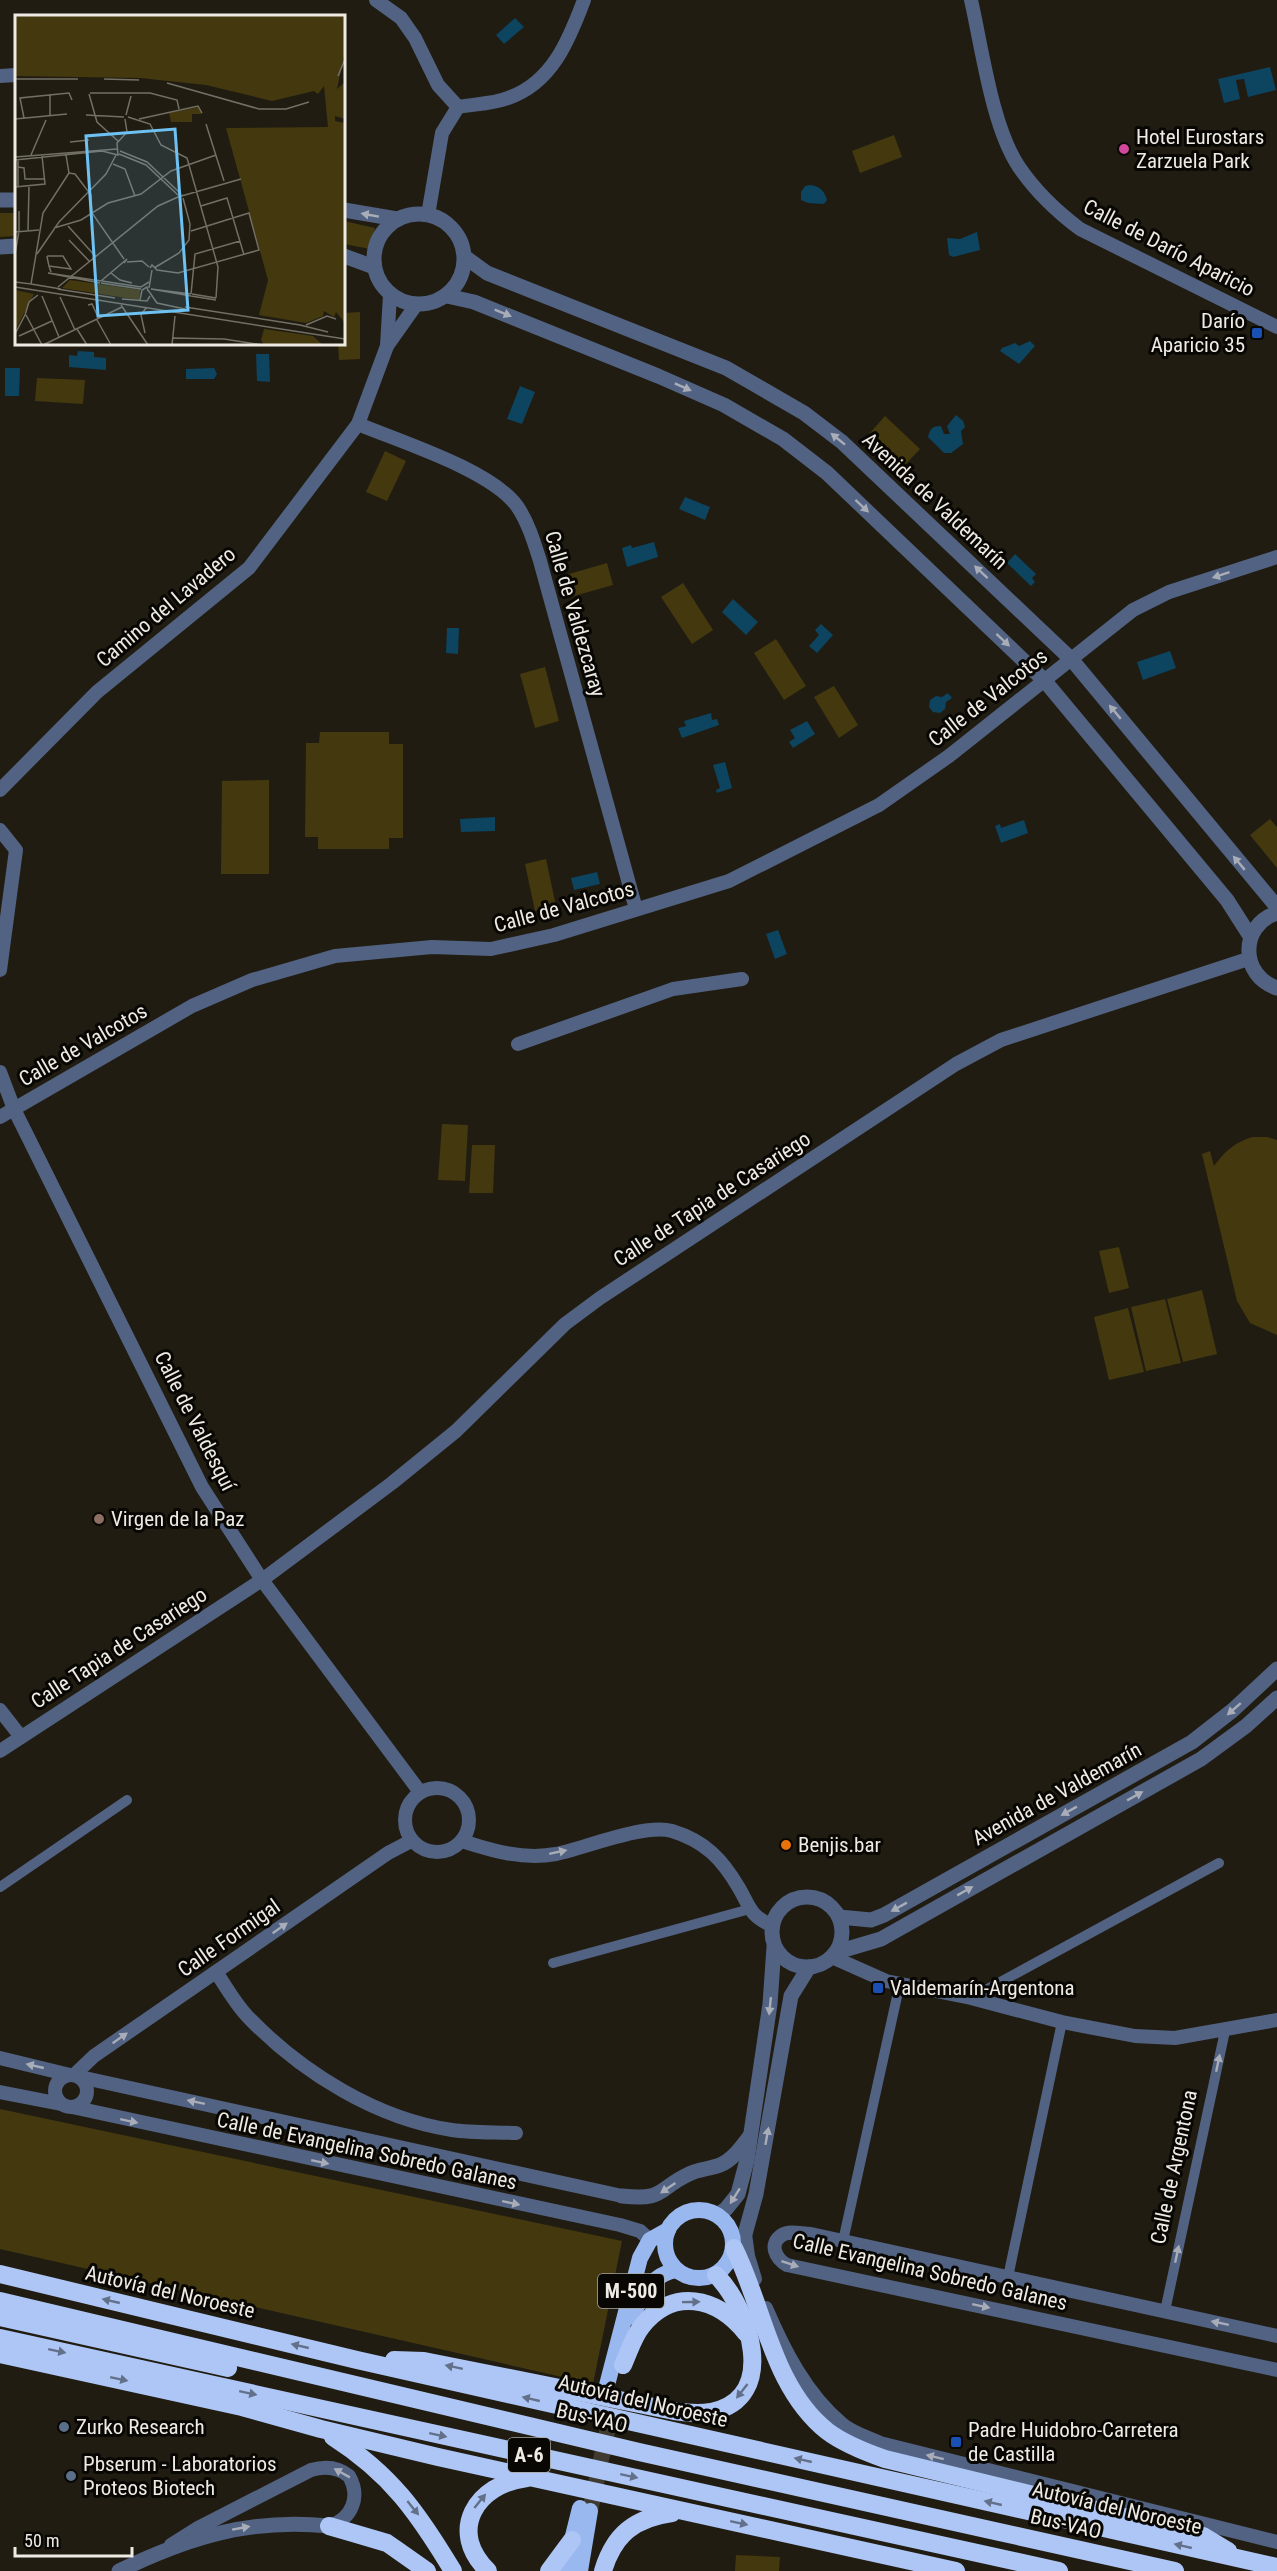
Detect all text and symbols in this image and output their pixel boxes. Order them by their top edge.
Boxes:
inset map [15,15,345,345]
place label: Hotel Eurostars Zarzuela Park [1136,125,1264,173]
marker: Hotel Eurostars Zarzuela Park [1117,142,1131,156]
street label: Calle de Darío Aparicio [1079,194,1259,302]
one-way arrow [361,210,380,219]
one-way arrow [494,308,512,318]
place label: Darío Aparicio 35 [1151,309,1245,357]
marker: Darío Aparicio 35 [1250,326,1264,340]
one-way arrow [675,382,693,392]
street label: Avenida de Valdemarín [858,428,1012,574]
one-way arrow [830,433,846,446]
one-way arrow [854,498,868,512]
street label: Calle de Valdezcaray [540,528,610,700]
street label: Camino del Lavadero [92,542,240,672]
one-way arrow [973,565,988,579]
one-way arrow [1212,571,1230,580]
one-way arrow [996,633,1011,647]
street label: Calle de Valcotos [924,644,1052,752]
one-way arrow [1109,705,1122,720]
one-way arrow [1233,855,1246,871]
street label: Calle de Valcotos [491,877,637,937]
street label: Calle de Valcotos [15,999,151,1091]
street label: Calle de Tapia de Casariego [609,1126,815,1272]
street label: Calle de Valdesquí [150,1347,241,1496]
place label: Virgen de la Paz [111,1507,245,1531]
marker: Virgen de la Paz [92,1512,106,1526]
street label: Calle Tapia de Casariego [27,1582,211,1714]
one-way arrow [1227,1702,1242,1715]
street label: Avenida de Valdemarín [968,1738,1146,1850]
one-way arrow [1127,1791,1144,1801]
one-way arrow [1060,1806,1077,1816]
place label: Benjis.bar [798,1833,881,1857]
marker: Benjis.bar [779,1838,793,1852]
one-way arrow [549,1847,568,1856]
one-way arrow [957,1886,974,1896]
street label: Calle Formigal [173,1894,285,1982]
one-way arrow [890,1902,907,1912]
one-way arrow [272,1922,288,1934]
place label: Valdemarín-Argentona [890,1976,1075,2000]
marker: Valdemarín-Argentona [871,1981,885,1995]
one-way arrow [765,1996,775,2015]
one-way arrow [111,2032,127,2044]
one-way arrow [1213,2054,1223,2072]
one-way arrow [26,2061,44,2071]
street label: Calle de Argentona [1146,2088,1202,2246]
one-way arrow [186,2096,205,2106]
street label: Calle de Evangelina Sobredo Galanes [215,2107,519,2195]
one-way arrow [120,2117,139,2126]
one-way arrow [763,2126,772,2145]
one-way arrow [311,2158,330,2167]
one-way arrow [660,2182,676,2193]
one-way arrow [729,2188,740,2204]
one-way arrow [501,2199,520,2208]
street label: Calle Evangelina Sobredo Galanes [790,2229,1070,2315]
one-way arrow [1173,2244,1182,2263]
one-way arrow [782,2260,800,2270]
street label: Autovía del Noroeste [83,2261,257,2323]
road number: M-500 [598,2274,664,2308]
one-way arrow [101,2295,120,2305]
one-way arrow [682,2297,701,2307]
one-way arrow [971,2302,990,2312]
one-way arrow [1210,2318,1229,2327]
one-way arrow [291,2341,310,2350]
one-way arrow [48,2347,67,2356]
one-way arrow [444,2362,463,2371]
street label: Autovía del Noroeste [556,2370,730,2432]
one-way arrow [110,2375,129,2384]
one-way arrow [735,2383,748,2399]
one-way arrow [238,2389,257,2398]
one-way arrow [522,2393,540,2403]
street label: Bus-VAO [554,2398,630,2438]
place label: Zurko Research [76,2415,205,2439]
place label: Padre Huidobro-Carretera de Castilla [968,2418,1179,2466]
marker: Zurko Research [57,2420,71,2434]
one-way arrow [429,2430,447,2440]
marker: Padre Huidobro-Carretera de Castilla [949,2435,963,2449]
road number: A-6 [508,2438,550,2472]
one-way arrow [926,2451,944,2461]
place label: Pbserum - Laboratorios Proteos Biotech [83,2452,277,2500]
one-way arrow [793,2455,812,2464]
one-way arrow [333,2468,350,2479]
marker: Pbserum - Laboratorios Proteos Biotech [64,2469,78,2483]
one-way arrow [619,2472,638,2482]
street label: Autovía del Noroeste [1030,2477,1204,2539]
one-way arrow [474,2493,486,2508]
one-way arrow [984,2498,1003,2507]
one-way arrow [406,2500,419,2516]
street label: Bus-VAO [1028,2504,1104,2544]
one-way arrow [730,2519,749,2529]
scale bar [15,2520,132,2558]
one-way arrow [232,2523,251,2532]
text: 50 m [24,2530,59,2551]
one-way arrow [1174,2541,1193,2550]

